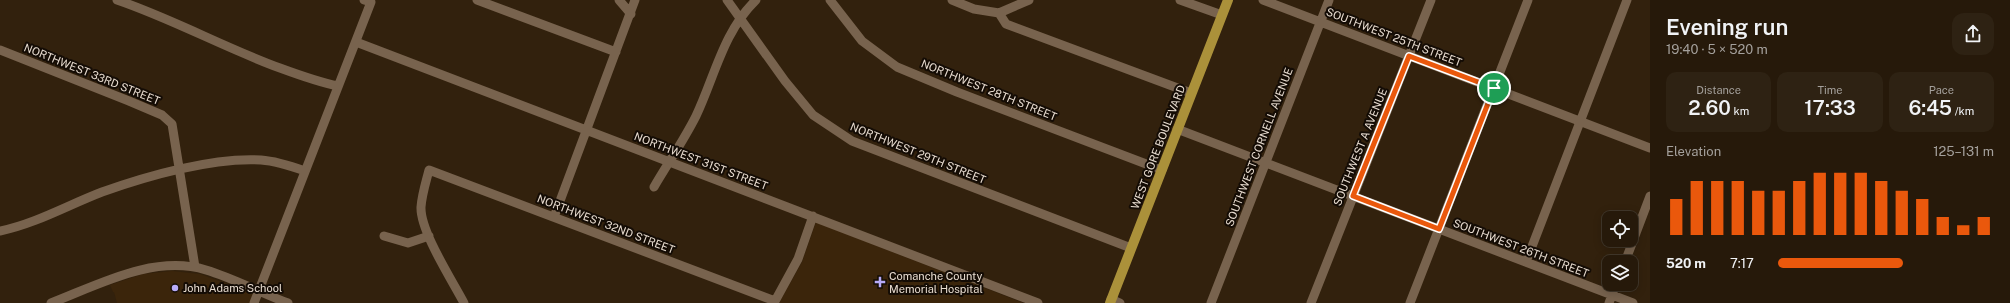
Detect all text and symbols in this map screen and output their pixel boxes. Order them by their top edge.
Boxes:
street label: SOUTHWEST 25TH STREET [1324,6,1464,69]
button: share [1952,13,1994,55]
text: Evening run [1666,14,1788,40]
street label: NORTHWEST 33RD STREET [22,41,162,107]
text: 19:40 · 5 × 520 m [1666,42,1768,57]
street label: NORTHWEST 28TH STREET [919,57,1059,123]
street label: SOUTHWEST CORNELL AVENUE [1223,66,1295,228]
pin [1477,71,1511,105]
icon: arrive [1483,77,1505,99]
street label: WEST GORE BOULEVARD [1129,83,1187,211]
text: Distance [1696,84,1741,96]
text: Time [1817,84,1843,96]
text: Pace [1929,84,1954,96]
street label: SOUTHWEST A AVENUE [1331,86,1389,208]
text: 2.60 [1688,96,1731,120]
text: 17:33 [1804,96,1856,120]
text: 6:45 [1908,96,1952,120]
text: km [1731,105,1749,117]
text: /km [1952,105,1974,117]
street label: NORTHWEST 29TH STREET [849,120,988,186]
street label: NORTHWEST 31ST STREET [633,130,770,192]
text: Elevation [1666,144,1721,159]
text: 125–131 m [1933,144,1994,159]
street label: NORTHWEST 32ND STREET [536,192,677,256]
map controls [1602,211,1638,291]
button: locate [1602,211,1638,247]
street label: SOUTHWEST 26TH STREET [1452,217,1591,280]
button: layers [1602,255,1638,291]
text: 520 m [1666,256,1706,271]
text: 7:17 [1730,256,1754,271]
place label: Comanche County Memorial Hospital [889,270,983,295]
marker: Comanche County Memorial Hospital [874,276,886,288]
place label: John Adams School [183,282,282,294]
marker: John Adams School [170,283,180,293]

